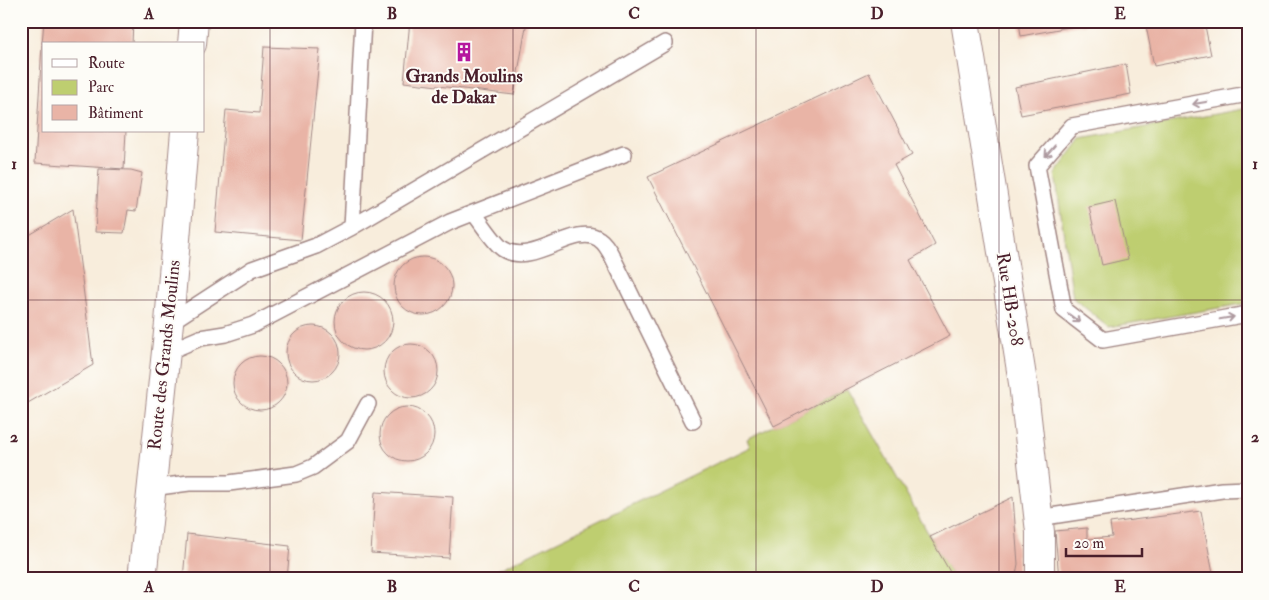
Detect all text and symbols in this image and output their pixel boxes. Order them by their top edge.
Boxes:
text: A [143,4,155,24]
text: B [387,4,397,24]
text: C [628,4,640,24]
text: D [870,4,884,24]
text: E [1114,4,1126,24]
building icon: Grands Moulins de Dakar [453,41,475,63]
legend [42,42,205,132]
text: Route [88,54,125,73]
place label: Grands Moulins de Dakar [405,65,523,109]
text: Parc [88,78,114,97]
one-way arrow [1192,99,1208,109]
text: Bâtiment [88,104,143,123]
one-way arrow [1045,144,1056,157]
text: 1 [11,154,17,174]
text: 1 [1252,154,1258,174]
street label: Rue HB-208 [991,251,1028,347]
street label: Route des Grands Moulins [143,259,186,451]
one-way arrow [1067,313,1080,324]
one-way arrow [1219,313,1235,322]
text: 2 [10,427,18,447]
text: 2 [1251,427,1259,447]
scale bar [1066,525,1143,557]
text: 20 m [1074,534,1104,553]
text: A [143,577,155,597]
text: B [387,577,397,597]
text: C [628,577,640,597]
text: D [870,577,884,597]
text: E [1114,577,1126,597]

